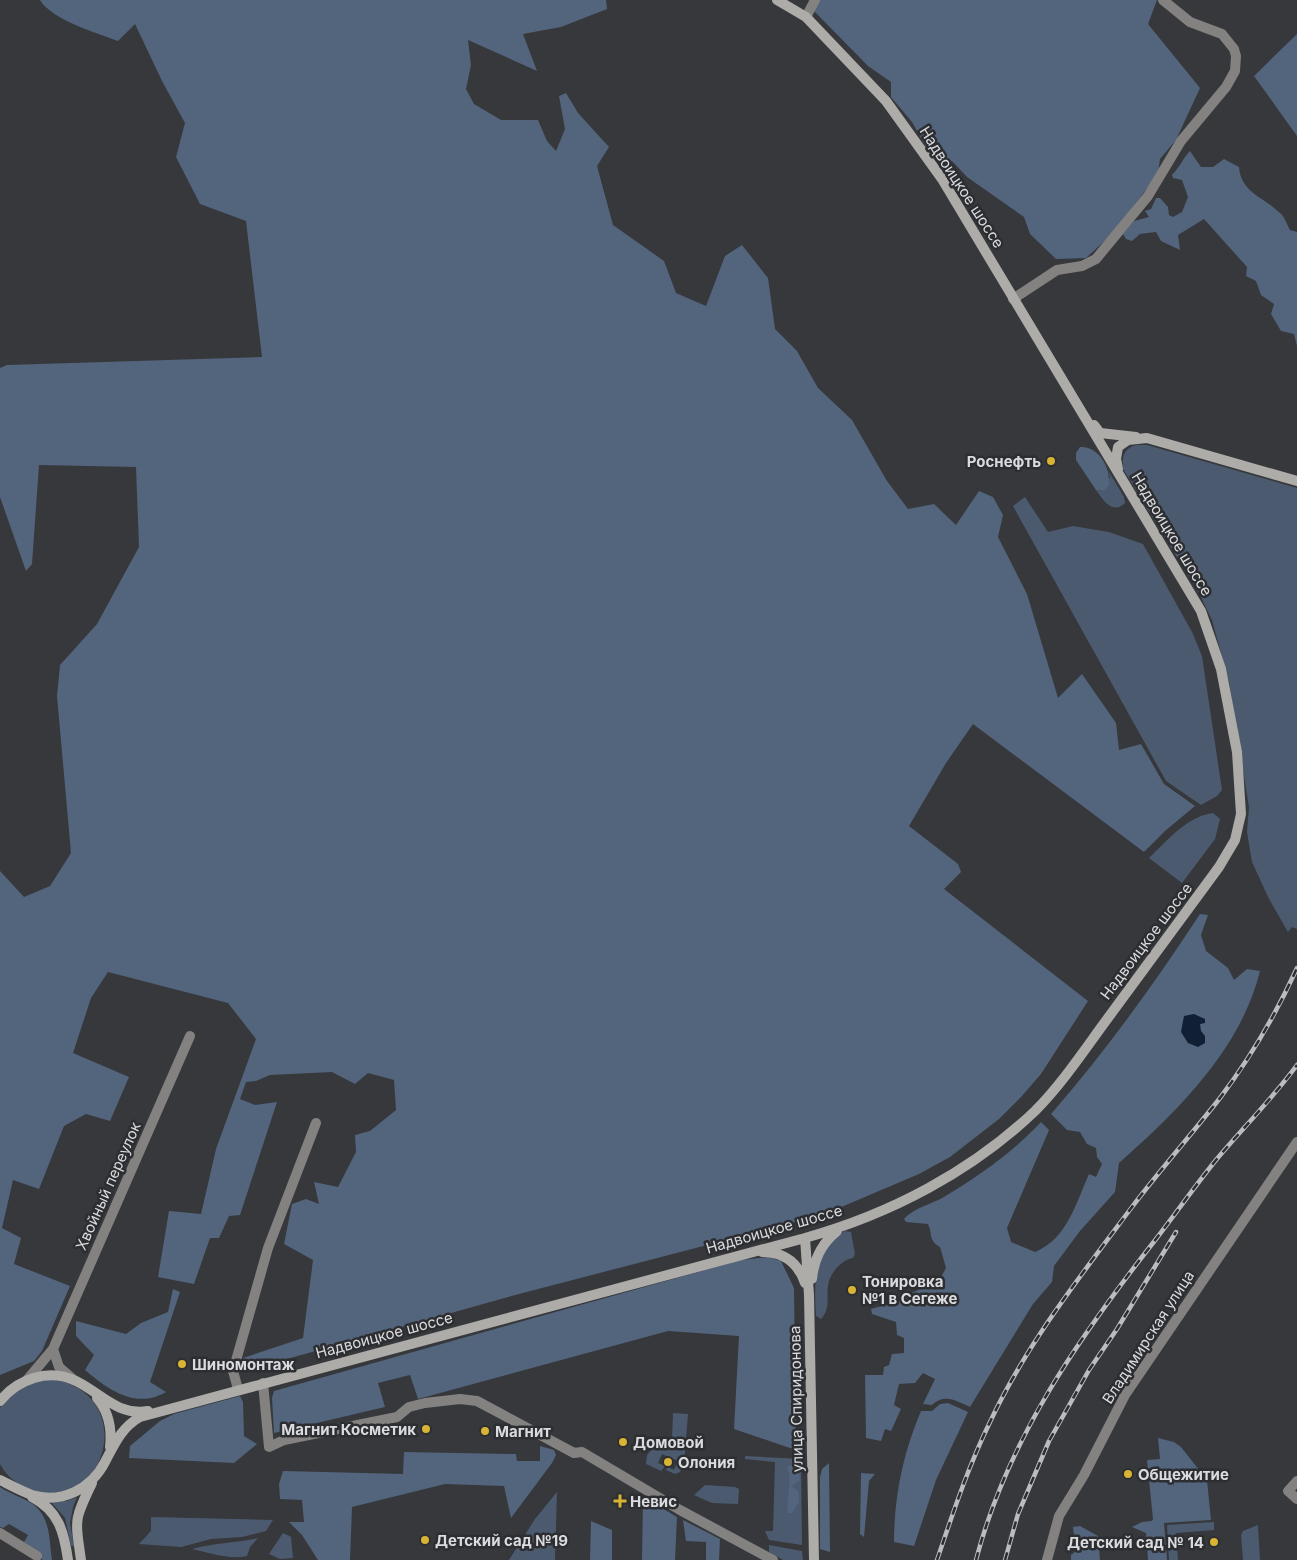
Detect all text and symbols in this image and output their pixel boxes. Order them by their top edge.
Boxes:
street label: Надвоицкое шоссе [916,123,1008,251]
place label: Роснефть [967,452,1041,471]
marker: Роснефть [1045,455,1057,467]
street label: Надвоицкое шоссе [1127,469,1217,599]
street label: Надвоицкое шоссе [1096,879,1196,1003]
street label: Хвойный переулок [71,1119,145,1253]
street label: Надвоицкое шоссе [703,1200,845,1258]
street label: Владимирская улица [1098,1267,1198,1407]
place label: Тонировка №1 в Сегеже [862,1272,958,1308]
marker: Тонировка №1 в Сегеже [846,1284,858,1296]
street label: Надвоицкое шоссе [313,1308,455,1362]
street label: улица Спиридонова [785,1325,807,1473]
place label: Шиномонтаж [192,1355,295,1374]
marker: Шиномонтаж [176,1358,188,1370]
place label: Магнит Косметик [281,1420,416,1439]
place label: Магнит [495,1422,551,1441]
marker: Магнит Косметик [420,1423,432,1435]
marker: Магнит [479,1425,491,1437]
place label: Домовой [633,1433,704,1452]
marker: Домовой [617,1436,629,1448]
place label: Олония [678,1453,735,1472]
marker: Олония [662,1456,674,1468]
place label: Общежитие [1138,1465,1229,1484]
marker: Общежитие [1122,1468,1134,1480]
place label: Невис [630,1492,677,1511]
marker: Невис [614,1495,626,1507]
place label: Детский сад №19 [435,1531,568,1550]
place label: Детский сад № 14 [1067,1533,1204,1552]
marker: Детский сад №19 [419,1534,431,1546]
marker: Детский сад № 14 [1208,1536,1220,1548]

